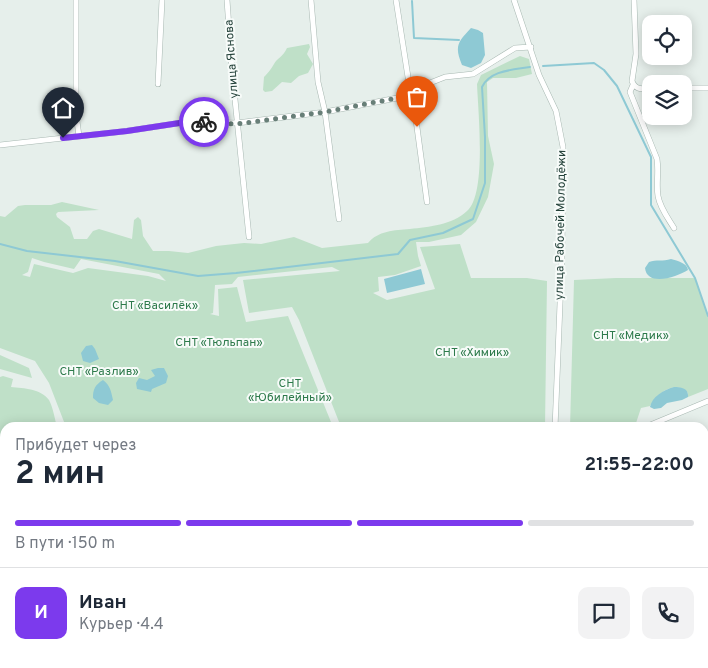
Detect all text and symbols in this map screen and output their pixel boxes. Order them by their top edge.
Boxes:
map controls [642,15,692,125]
button: locate [642,15,692,65]
street label: улица Яснова [221,19,243,99]
button: layers [642,75,692,125]
pin [396,76,438,127]
icon: bag [403,83,431,111]
pin [42,87,84,138]
icon: home [49,94,77,122]
courier [179,97,229,147]
icon: bike [190,108,218,136]
street label: улица Рабочей Молодёжи [552,150,570,300]
park label: СНТ «Василёк» [112,298,198,314]
park label: СНТ «Медик» [593,328,669,344]
park label: СНТ «Тюльпан» [175,335,263,351]
park label: СНТ «Химик» [435,345,509,361]
park label: СНТ «Разлив» [59,364,139,380]
park label: СНТ «Юбилейный» [248,376,332,406]
text: Прибудет через [15,436,137,456]
text: 21:55–22:00 [585,453,694,477]
text: 2 мин [15,455,105,495]
text: В пути · 150 m [15,534,115,554]
button: chat [578,587,630,639]
button: phone [642,587,694,639]
text: Иван [79,591,127,615]
text: И [34,601,48,625]
text: Курьер · 4.4 [79,615,164,635]

